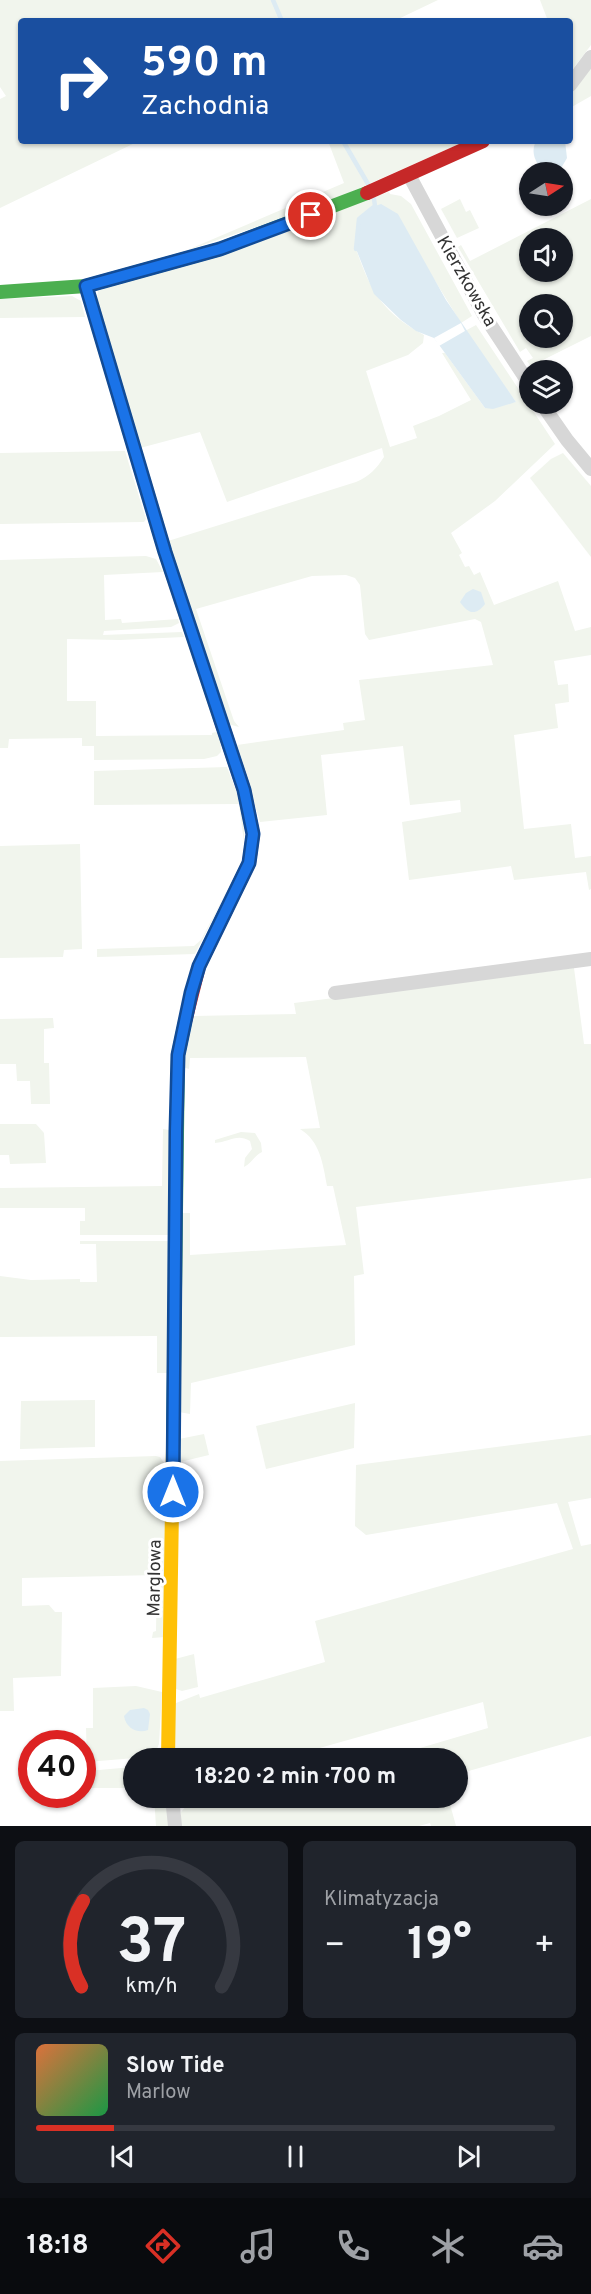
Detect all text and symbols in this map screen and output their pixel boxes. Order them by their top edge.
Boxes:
text: 590 m [141,38,268,91]
icon: right [42,42,120,120]
text: Zachodnia [141,90,269,124]
north arrow [519,162,573,216]
map controls [519,162,573,414]
pin [285,189,336,240]
icon: arrive [294,198,327,231]
button: sound [519,228,573,282]
street label: Kierzkowska [431,232,501,331]
button: search [519,294,573,348]
button: layers [519,360,573,414]
position arrow [141,1460,205,1524]
street label: Marglowa [143,1539,168,1617]
speed limit sign: 40 [18,1730,96,1808]
text: 18:20 · 2 min · 700 m [195,1764,396,1791]
text: Klimatyzacja [324,1887,439,1913]
text: 37 [117,1906,186,1985]
text: 19° [407,1918,472,1975]
text: − [324,1926,345,1968]
text: + [534,1926,555,1968]
text: km/h [125,1973,178,2000]
text: Slow Tide [126,2053,225,2080]
text: Marlow [126,2080,190,2106]
icon: previous [106,2140,139,2173]
icon: pause [279,2140,312,2173]
icon: next [452,2140,485,2173]
icon: directions [142,2225,184,2267]
icon: music [237,2225,279,2267]
icon: phone [332,2225,374,2267]
icon: climate [427,2225,469,2267]
icon: car [522,2225,564,2267]
text: 18:18 [27,2229,89,2263]

